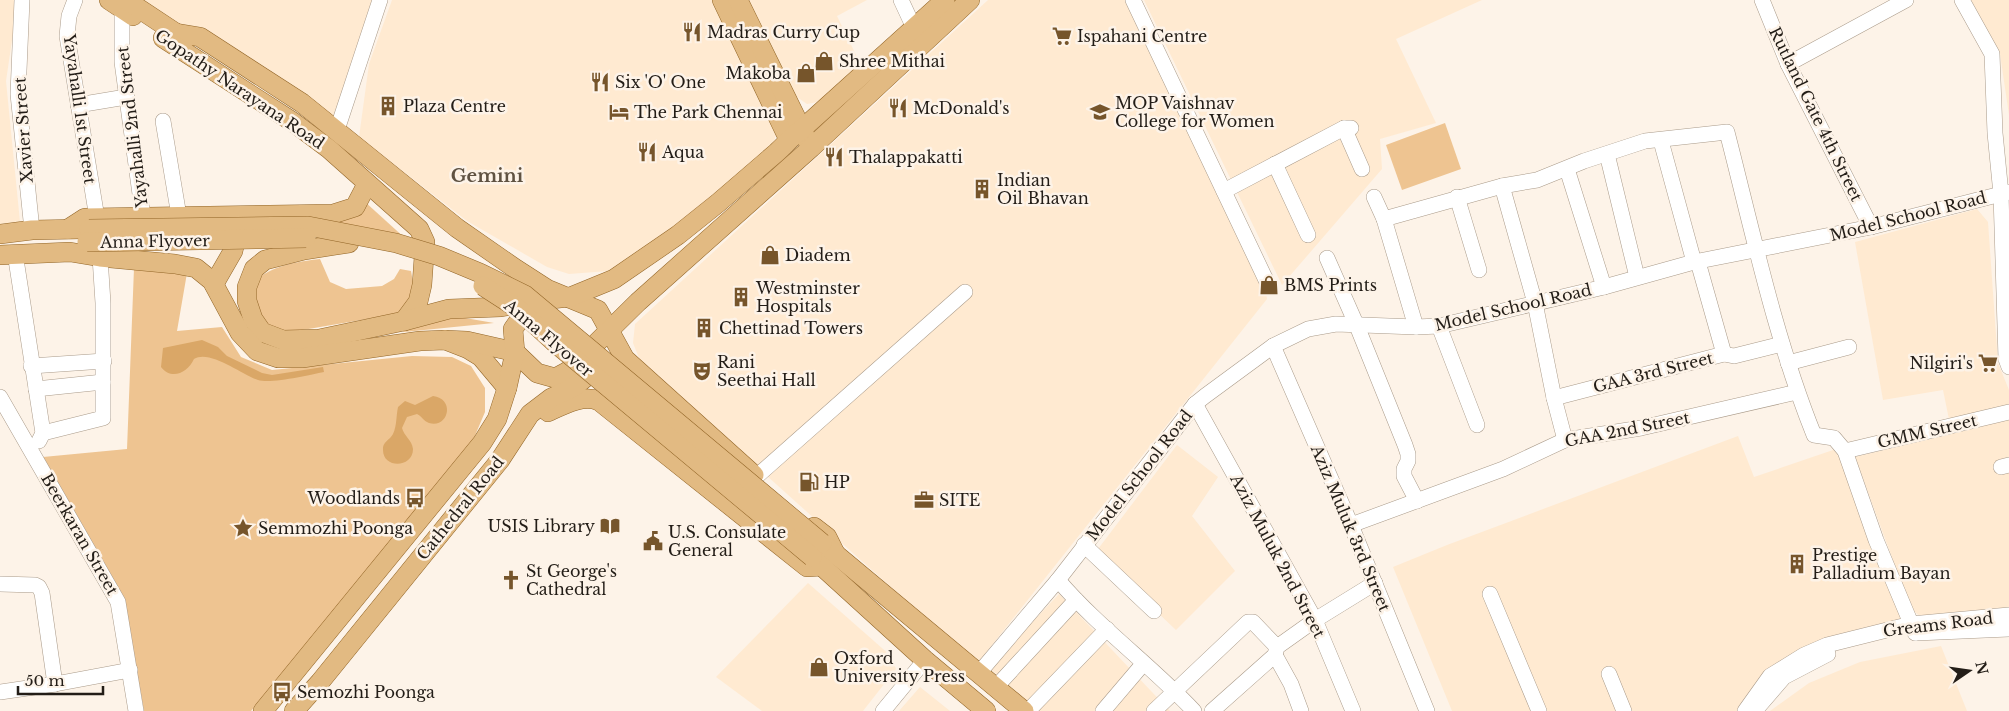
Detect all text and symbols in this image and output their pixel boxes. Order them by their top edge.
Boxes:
restaurant icon: Madras Curry Cup [681,21,703,43]
place label: Madras Curry Cup [707,22,860,42]
street label: Rutland Gate 4th Street [1765,24,1867,204]
street label: Gopathy Narayana Road [152,25,329,153]
supermarket icon: Ispahani Centre [1051,25,1073,47]
place label: Ispahani Centre [1077,26,1207,46]
street label: Yayahalli 1st Street [59,32,100,185]
street label: Yayahalli 2nd Street [112,45,152,210]
shop icon: Shree Mithai [813,50,835,72]
place label: Shree Mithai [839,51,946,71]
shop icon: Makoba [795,62,817,84]
place label: Makoba [726,63,791,83]
restaurant icon: Six 'O' One [589,71,611,93]
place label: Six 'O' One [615,72,706,92]
street label: Xavier Street [9,76,37,184]
place label: MOP Vaishnav College for Women [1115,93,1275,131]
building icon: Plaza Centre [377,95,399,117]
place label: Plaza Centre [403,96,506,116]
restaurant icon: McDonald's [887,97,909,119]
place label: McDonald's [913,98,1010,118]
hotel icon: The Park Chennai [608,101,630,123]
school or university icon: MOP Vaishnav College for Women [1089,101,1111,123]
place label: The Park Chennai [634,102,783,122]
restaurant icon: Aqua [636,141,658,163]
place label: Aqua [661,142,704,162]
restaurant icon: Thalappakatti [823,146,845,168]
place label: Thalappakatti [849,147,963,167]
district label: Gemini [451,165,524,187]
place label: Indian Oil Bhavan [997,170,1089,208]
building icon: Indian Oil Bhavan [971,178,993,200]
street label: Model School Road [1828,187,1988,245]
street label: Anna Flyover [99,230,210,252]
shop icon: Diadem [759,244,781,266]
place label: Diadem [785,245,851,265]
shop icon: BMS Prints [1258,274,1280,296]
place label: BMS Prints [1284,275,1377,295]
place label: Westminster Hospitals [755,278,860,316]
street label: Model School Road [1433,279,1594,335]
building icon: Westminster Hospitals [730,286,752,308]
street label: Anna Flyover [500,294,598,381]
building icon: Chettinad Towers [693,317,715,339]
place label: Chettinad Towers [719,318,863,338]
street label: GAA 3rd Street [1591,347,1715,397]
place label: Rani Seethai Hall [717,352,816,390]
supermarket icon: Nilgiri's [1977,352,1999,374]
place label: Nilgiri's [1909,353,1973,373]
theatre icon: Rani Seethai Hall [691,360,713,382]
street label: Model School Road [1082,405,1196,544]
street label: GAA 2nd Street [1563,407,1691,451]
street label: GMM Street [1875,410,1979,452]
street label: Aziz Muluk 3rd Street [1306,441,1395,614]
street label: Cathedral Road [412,452,508,564]
street label: Beerkaran Street [37,470,123,598]
street label: Aziz Muluk 2nd Street [1226,470,1330,641]
fuel station icon: HP [798,471,820,493]
place label: HP [824,472,850,492]
bus stop icon: Woodlands [404,487,426,509]
place label: Woodlands [307,488,400,508]
office icon: SITE [913,489,935,511]
place label: SITE [939,490,980,510]
library icon: USIS Library [599,515,621,537]
place label: USIS Library [488,516,596,536]
place icon: Semmozhi Poonga [232,517,254,539]
place label: Semmozhi Poonga [258,518,413,538]
place label: U.S. Consulate General [668,522,786,560]
public building icon: U.S. Consulate General [642,530,664,552]
place label: Prestige Palladium Bayan [1812,545,1950,583]
building icon: Prestige Palladium Bayan [1786,553,1808,575]
place label: St George's Cathedral [526,561,617,599]
church icon: St George's Cathedral [500,569,522,591]
street label: Greams Road [1882,607,1995,641]
north arrow [1944,646,1994,696]
place label: Oxford University Press [834,648,965,686]
shop icon: Oxford University Press [808,656,830,678]
text: N [1971,660,1992,677]
scale bar [18,664,102,696]
text: 50 m [25,671,65,690]
bus stop icon: Semozhi Poonga [271,681,293,703]
place label: Semozhi Poonga [297,682,435,702]

